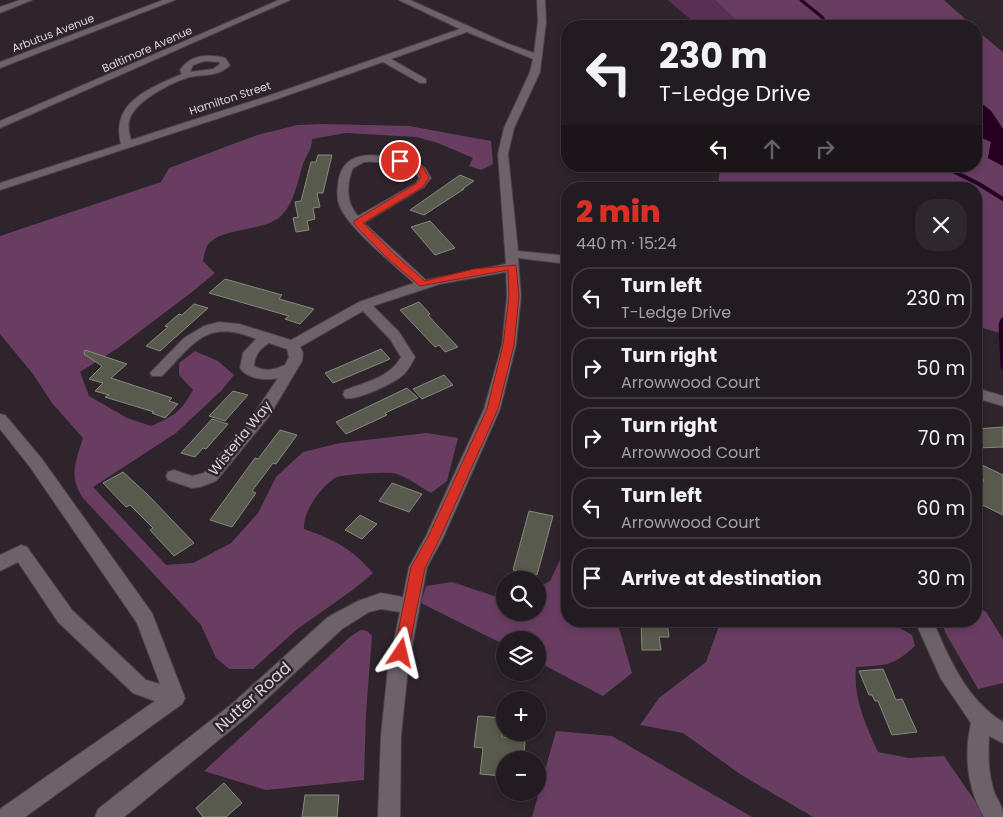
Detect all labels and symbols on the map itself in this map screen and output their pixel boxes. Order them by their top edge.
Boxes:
street label: Arbutus Avenue [10,10,97,56]
street label: Baltimore Avenue [99,22,195,76]
street label: Hamilton Street [187,77,273,119]
pin [379,140,421,182]
street label: Wisteria Way [204,396,276,480]
position arrow [374,626,426,678]
street label: Nutter Road [210,657,296,737]

